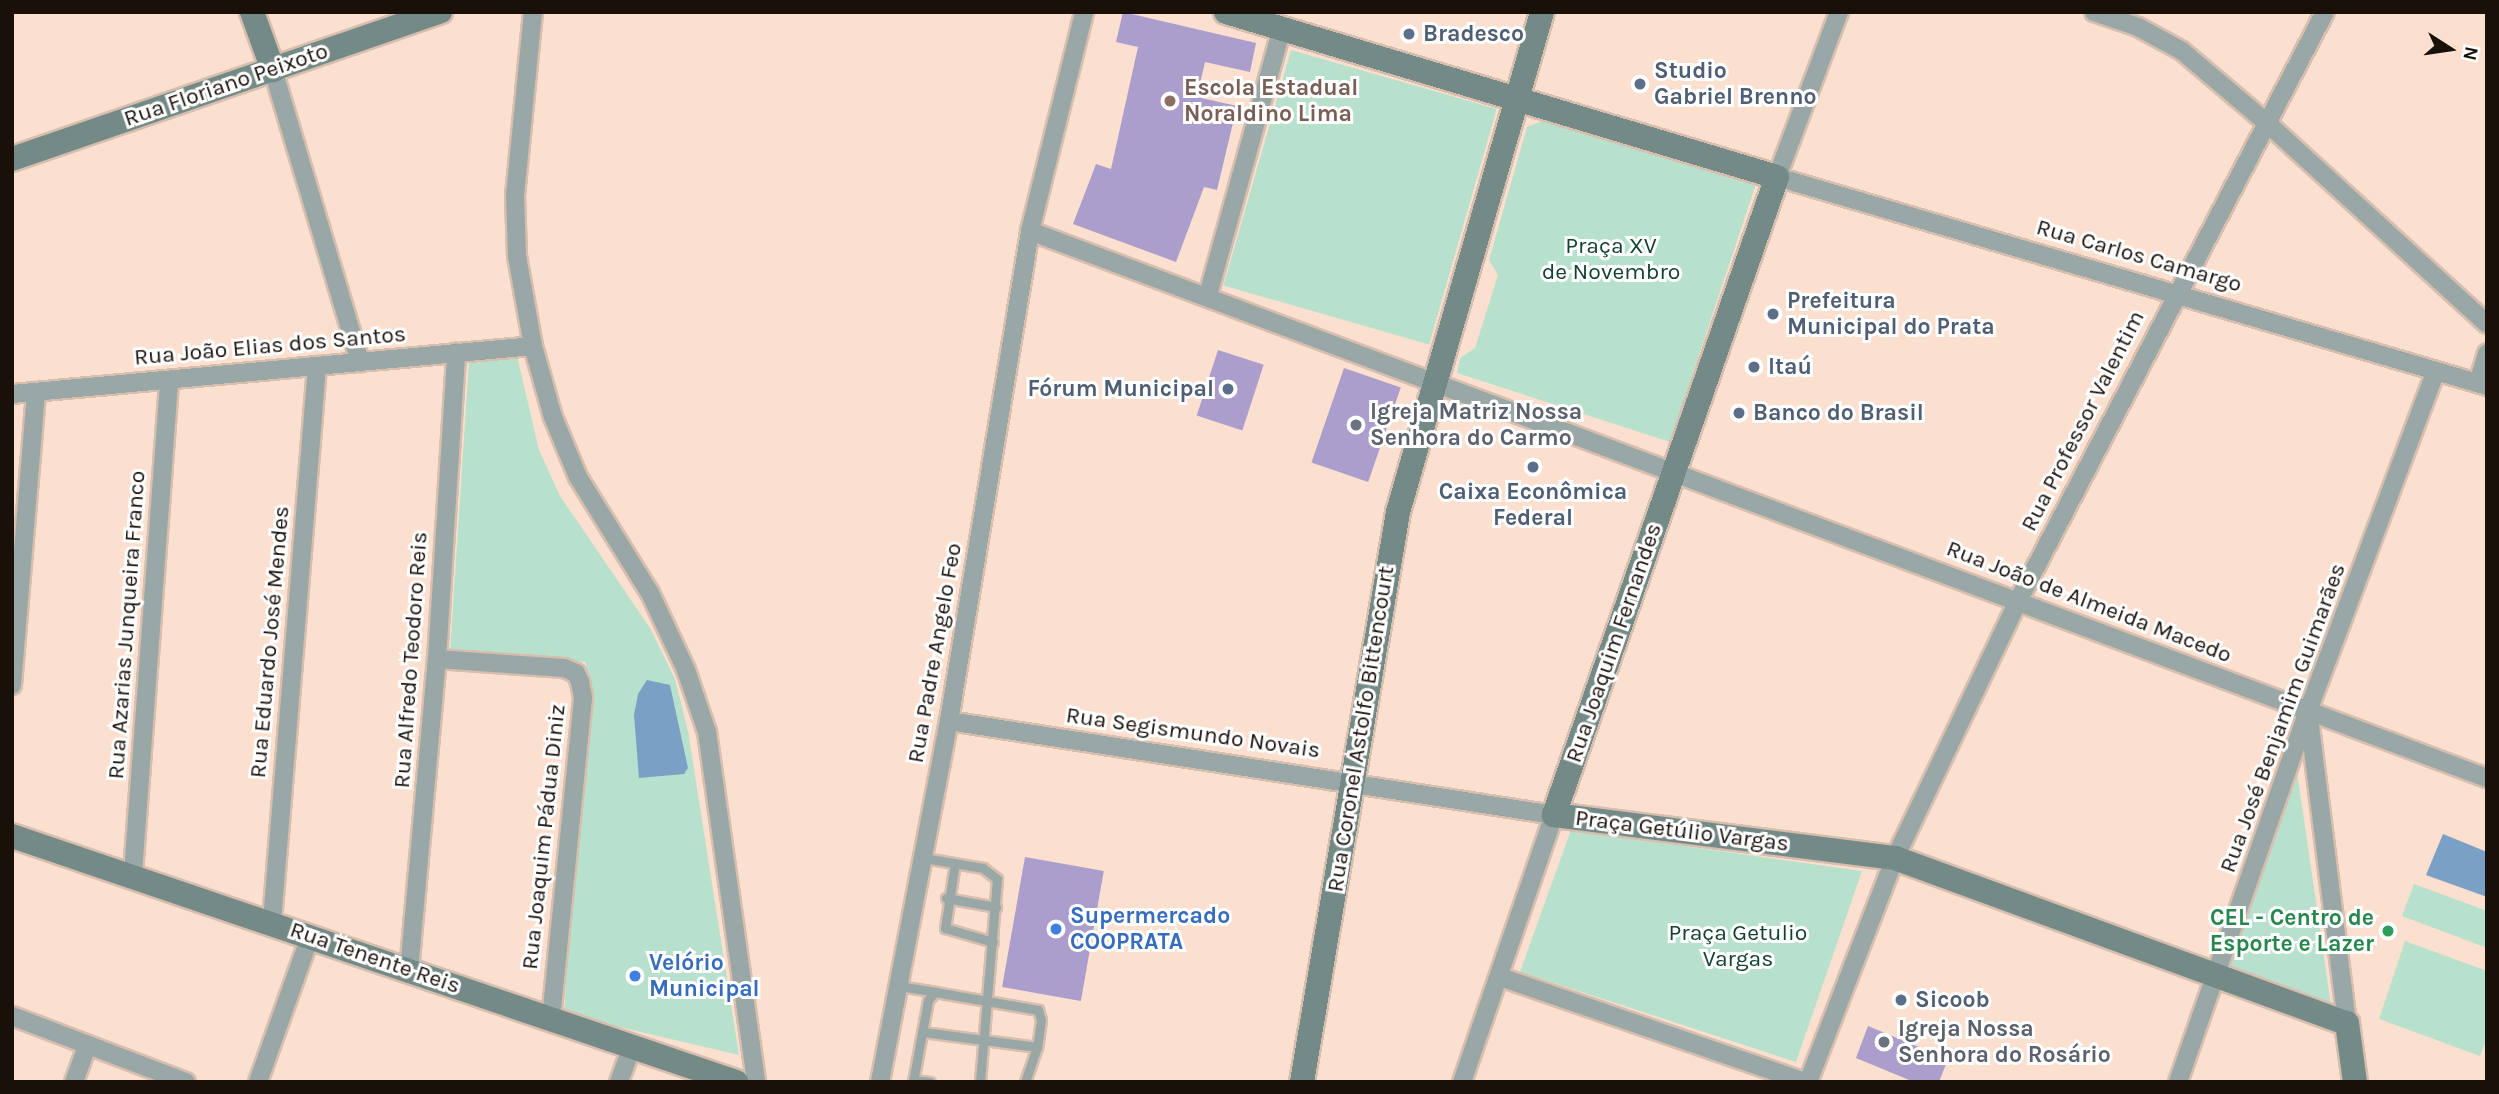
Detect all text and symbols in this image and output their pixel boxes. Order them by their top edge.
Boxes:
north arrow [2415,14,2485,84]
place label: Bradesco [1423,20,1524,48]
marker: Bradesco [1401,26,1417,42]
street label: Rua Floriano Peixoto [120,37,332,133]
text: N [2458,44,2483,62]
place label: Studio Gabriel Brenno [1654,57,1817,111]
place label: Escola Estadual Noraldino Lima [1184,74,1358,128]
marker: Studio Gabriel Brenno [1632,76,1648,92]
marker: Escola Estadual Noraldino Lima [1162,93,1178,109]
street label: Rua Carlos Camargo [2033,213,2245,299]
park label: Praça XV de Novembro [1542,232,1680,286]
place label: Prefeitura Municipal do Prata [1787,287,1995,341]
marker: Prefeitura Municipal do Prata [1765,306,1781,322]
street label: Rua Professor Valentim [2015,306,2151,536]
street label: Rua João Elias dos Santos [133,320,407,372]
place label: Itaú [1768,353,1812,381]
marker: Itaú [1746,359,1762,375]
place label: Fórum Municipal [1027,375,1214,403]
marker: Fórum Municipal [1220,381,1236,397]
place label: Igreja Matriz Nossa Senhora do Carmo [1370,398,1582,452]
place label: Banco do Brasil [1753,399,1924,427]
marker: Banco do Brasil [1731,405,1747,421]
marker: Igreja Matriz Nossa Senhora do Carmo [1348,417,1364,433]
marker: Caixa Econômica Federal [1525,459,1541,475]
street label: Rua Azarias Junqueira Franco [102,470,152,780]
place label: Caixa Econômica Federal [1439,478,1627,532]
street label: Rua Eduardo José Mendes [244,505,296,779]
street label: Rua Joaquim Fernandes [1560,520,1668,766]
street label: Rua Alfredo Teodoro Reis [388,531,434,789]
street label: Rua João de Almeida Macedo [1943,535,2235,669]
street label: Rua Padre Angelo Feo [902,541,968,765]
street label: Rua José Benjamim Guimarães [2214,560,2352,876]
street label: Rua Coronel Astolfo Bittencourt [1322,564,1400,894]
street label: Rua Segismundo Novais [1064,702,1322,764]
street label: Rua Joaquim Pádua Diniz [516,703,572,971]
street label: Praça Getúlio Vargas [1574,804,1790,858]
place label: Supermercado COOPRATA [1070,902,1230,956]
place label: CEL - Centro de Esporte e Lazer [2210,904,2374,958]
street label: Rua Tenente Reis [286,916,464,1000]
park label: Praça Getulio Vargas [1669,919,1807,973]
marker: Supermercado COOPRATA [1048,921,1064,937]
marker: CEL - Centro de Esporte e Lazer [2380,923,2396,939]
place label: Velório Municipal [649,949,760,1003]
marker: Velório Municipal [627,968,643,984]
place label: Sicoob [1915,986,1990,1014]
marker: Sicoob [1893,992,1909,1008]
place label: Igreja Nossa Senhora do Rosário [1898,1015,2111,1069]
marker: Igreja Nossa Senhora do Rosário [1876,1034,1892,1050]

